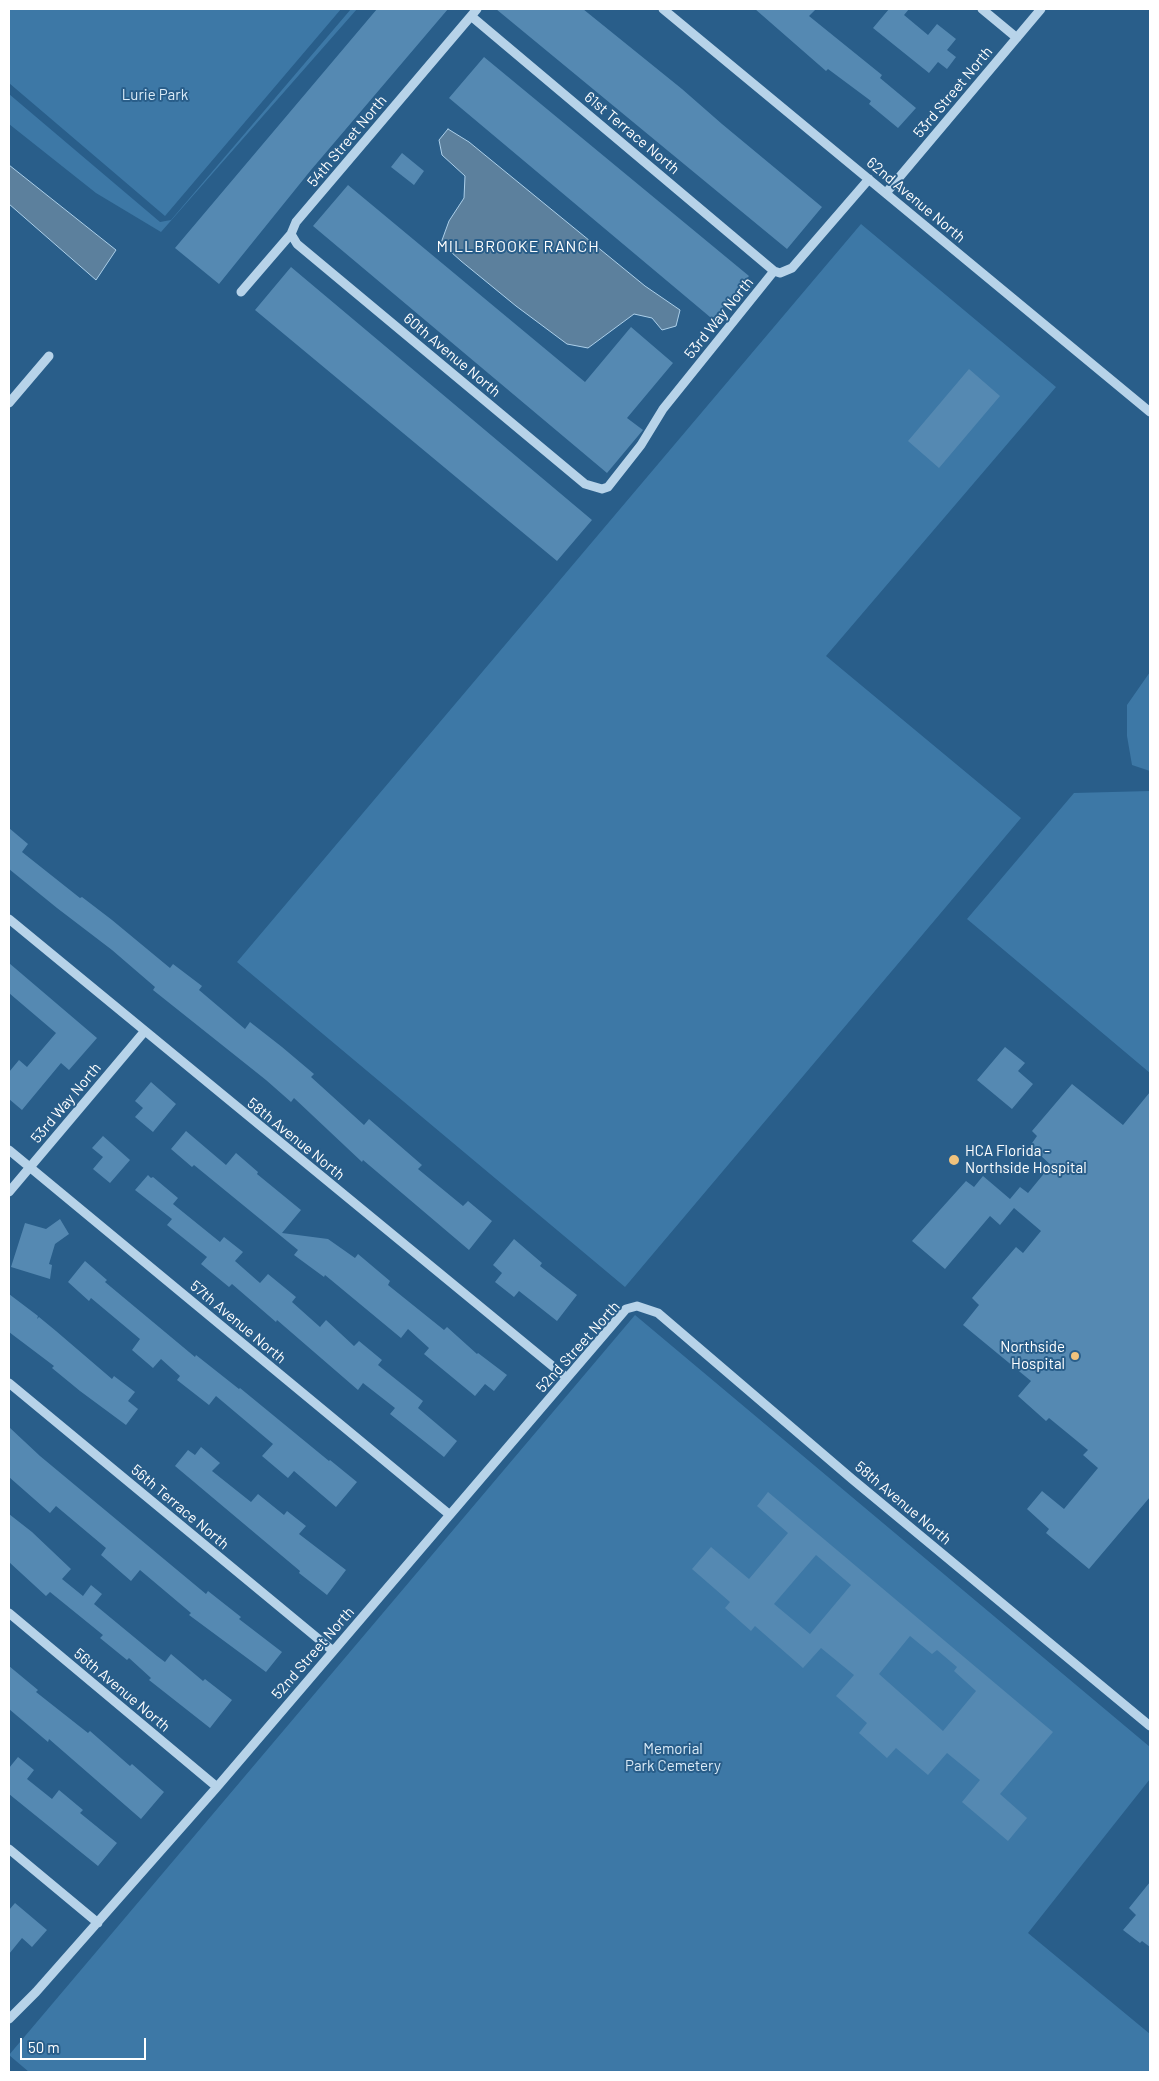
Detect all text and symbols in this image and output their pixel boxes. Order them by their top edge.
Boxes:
street label: 53rd Street North [910,43,996,141]
park label: Lurie Park [122,86,188,104]
street label: 61st Terrace North [581,88,683,178]
street label: 54th Street North [303,92,391,190]
street label: 62nd Avenue North [863,154,969,246]
district label: MILLBROOKE RANCH [434,237,602,257]
street label: 53rd Way North [681,274,757,362]
street label: 60th Avenue North [400,309,504,401]
street label: 53rd Way North [27,1059,105,1147]
street label: 58th Avenue North [244,1094,348,1184]
place label: HCA Florida - Northside Hospital [965,1142,1087,1177]
marker: HCA Florida - Northside Hospital [947,1153,961,1167]
street label: 57th Avenue North [186,1277,290,1367]
street label: 52nd Street North [532,1298,624,1396]
place label: Northside Hospital [1000,1338,1065,1373]
marker: Northside Hospital [1069,1350,1081,1362]
street label: 58th Avenue North [851,1457,955,1549]
street label: 56th Terrace North [127,1461,233,1553]
street label: 52nd Street North [268,1603,358,1703]
street label: 56th Avenue North [70,1644,174,1736]
park label: Memorial Park Cemetery [625,1740,721,1775]
scale bar [22,2028,149,2060]
text: 50 m [28,2038,60,2056]

